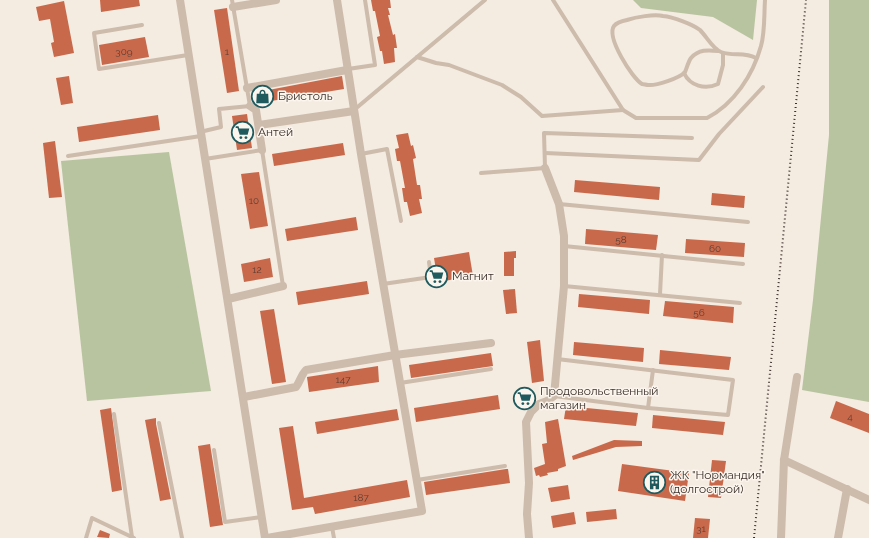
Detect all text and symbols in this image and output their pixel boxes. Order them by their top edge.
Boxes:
house number: 309 [115,46,133,57]
house number: 1 [225,46,230,57]
shop icon: Бристоль [249,83,275,109]
place label: Бристоль [278,89,333,103]
supermarket icon: Антей [229,119,255,145]
place label: Антей [258,125,293,139]
house number: 10 [249,195,259,206]
house number: 58 [615,234,627,245]
house number: 60 [709,243,721,254]
supermarket icon: Магнит [424,263,450,289]
house number: 12 [252,264,262,275]
place label: Магнит [452,269,494,283]
house number: 56 [693,307,705,318]
house number: 147 [335,374,351,385]
place label: Продовольственный магазин [540,384,659,412]
supermarket icon: Продовольственный магазин [512,385,538,411]
house number: 4 [847,411,853,422]
place label: ЖК "Нормандия" (долгострой) [670,468,765,496]
building icon: ЖК "Нормандия" (долгострой) [641,469,667,495]
house number: 187 [353,492,369,503]
house number: 31 [696,523,707,534]

